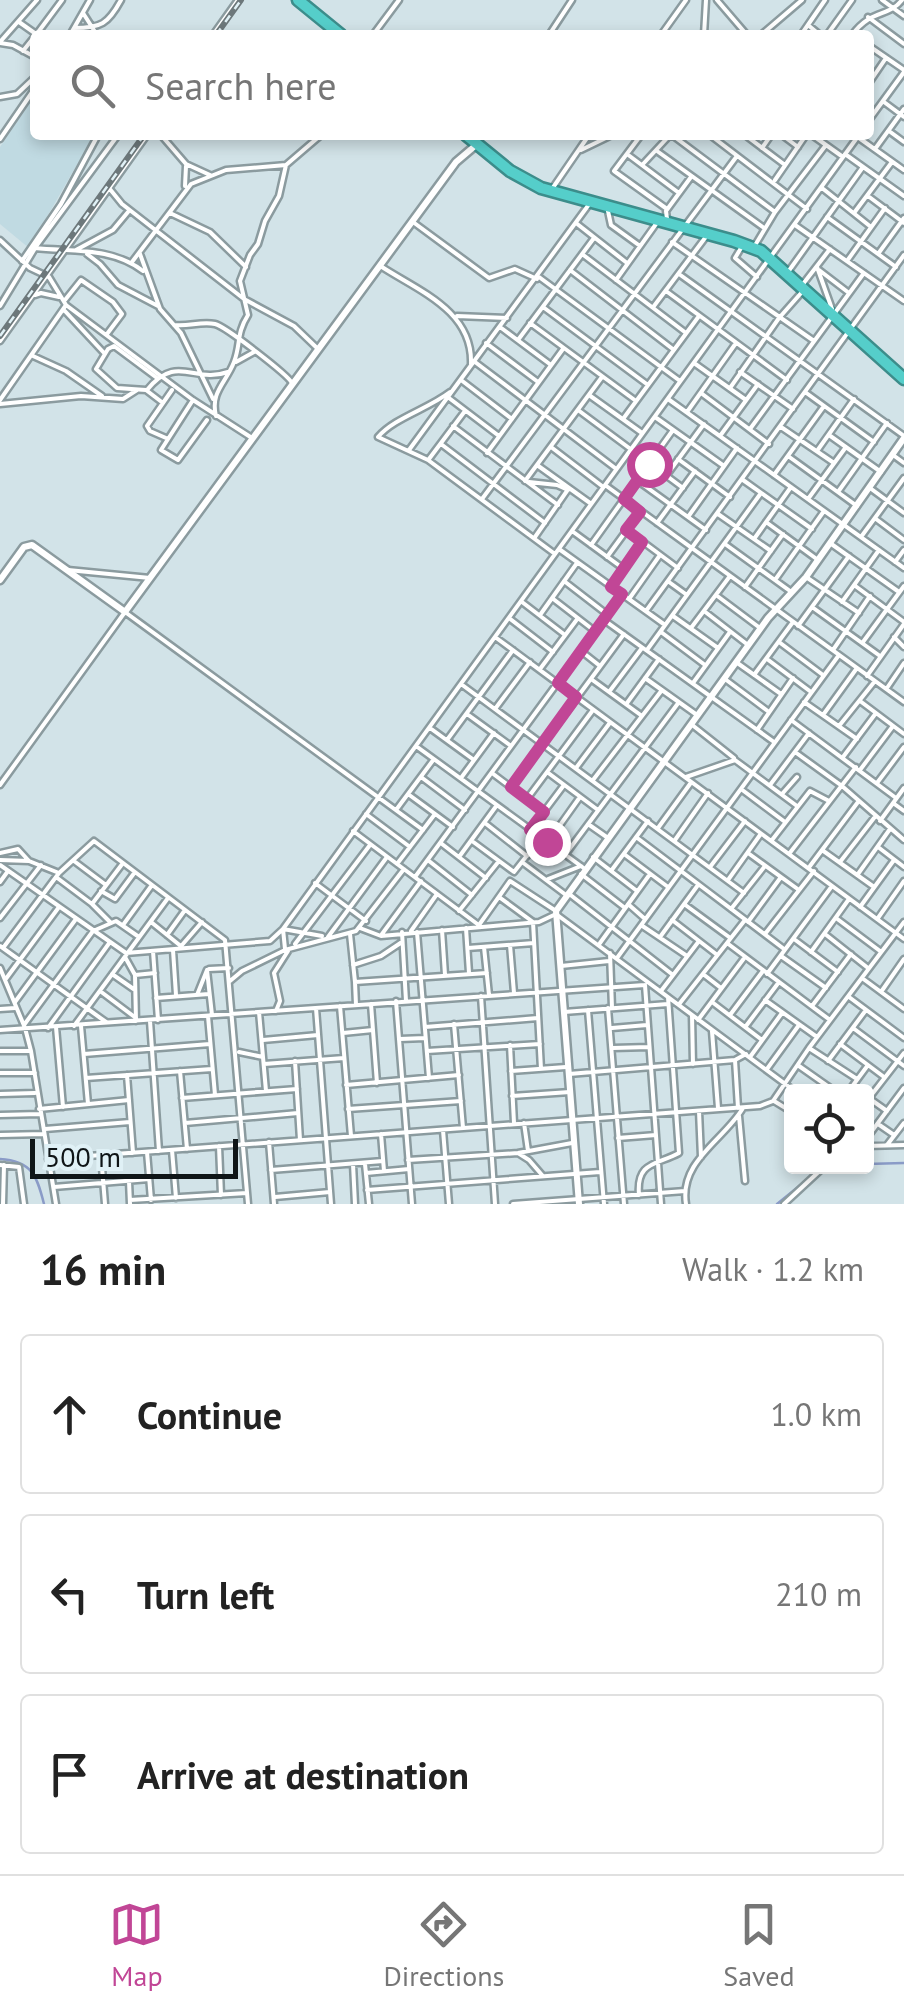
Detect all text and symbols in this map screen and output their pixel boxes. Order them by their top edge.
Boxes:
search box [30,30,874,140]
icon: search [65,58,120,113]
text: Search here [145,61,337,110]
route start [627,442,673,488]
route end [525,820,571,866]
map controls [784,1084,874,1174]
button: locate [784,1084,874,1174]
scale bar [30,1134,238,1178]
text: 500 m [45,1138,121,1175]
text: 16 min [40,1242,166,1297]
text: Walk · 1.2 km [682,1248,864,1290]
icon: ahead [42,1387,97,1442]
text: Continue [137,1390,282,1439]
text: 1.0 km [770,1393,862,1435]
icon: left [42,1567,97,1622]
text: Turn left [137,1570,274,1619]
text: 210 m [775,1573,862,1615]
icon: arrive [42,1747,97,1802]
text: Arrive at destination [137,1750,469,1799]
tab: Map [109,1897,164,1994]
tab: Directions [383,1897,504,1994]
tab: Saved [723,1897,795,1994]

